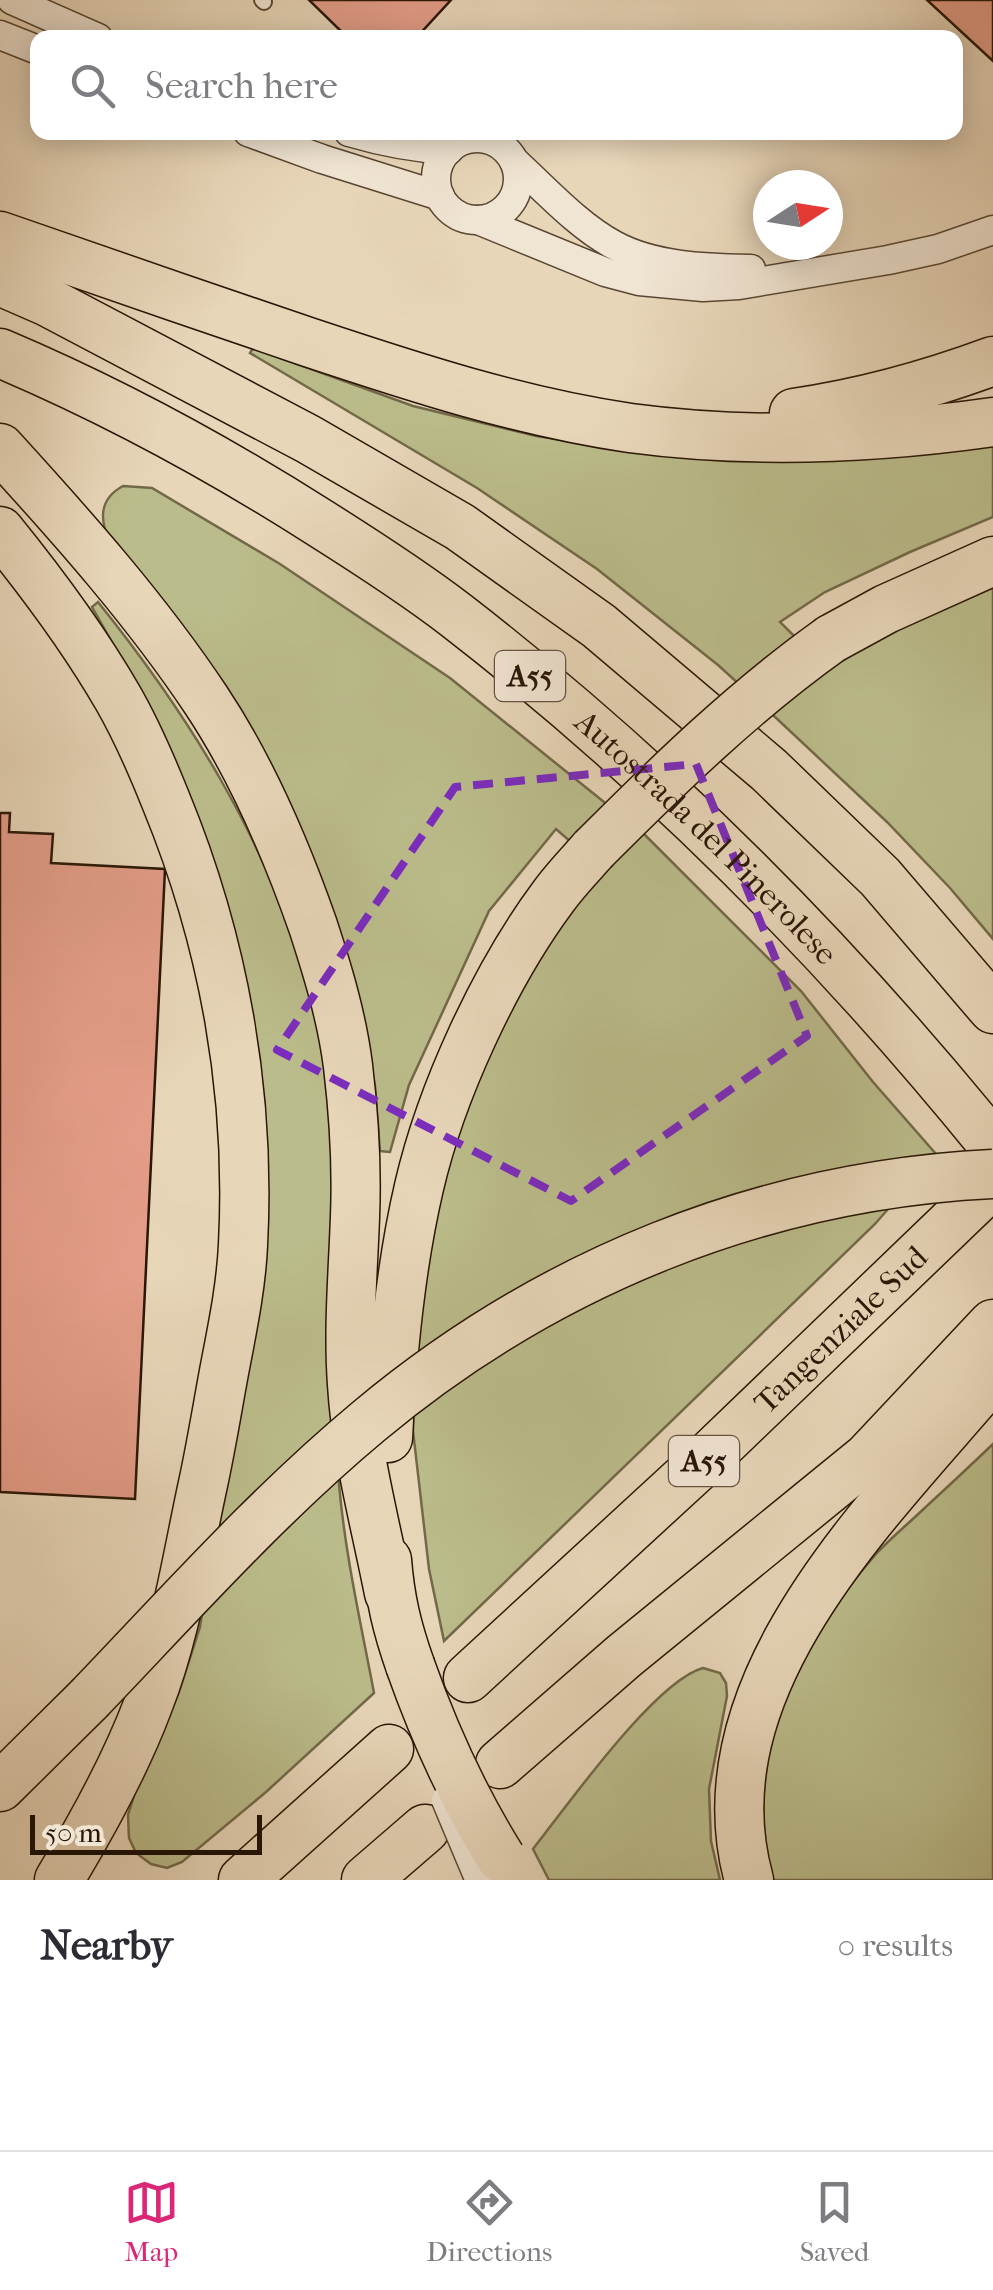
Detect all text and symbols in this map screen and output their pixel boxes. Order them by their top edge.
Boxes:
search box [30,30,963,140]
icon: search [65,58,120,113]
text: Search here [145,63,338,108]
north arrow [753,170,843,260]
road number: A55 [495,651,565,701]
street label: Autostrada del Pinerolese [566,701,845,972]
street label: Tangenziale Sud [747,1238,935,1421]
road number: A55 [669,1436,739,1486]
scale bar [30,1810,262,1854]
text: 50 m [45,1816,102,1849]
text: Nearby [40,1921,172,1970]
text: 0 results [837,1927,953,1964]
tab: Map [124,2175,179,2268]
tab: Directions [426,2175,552,2268]
tab: Saved [800,2175,869,2268]

